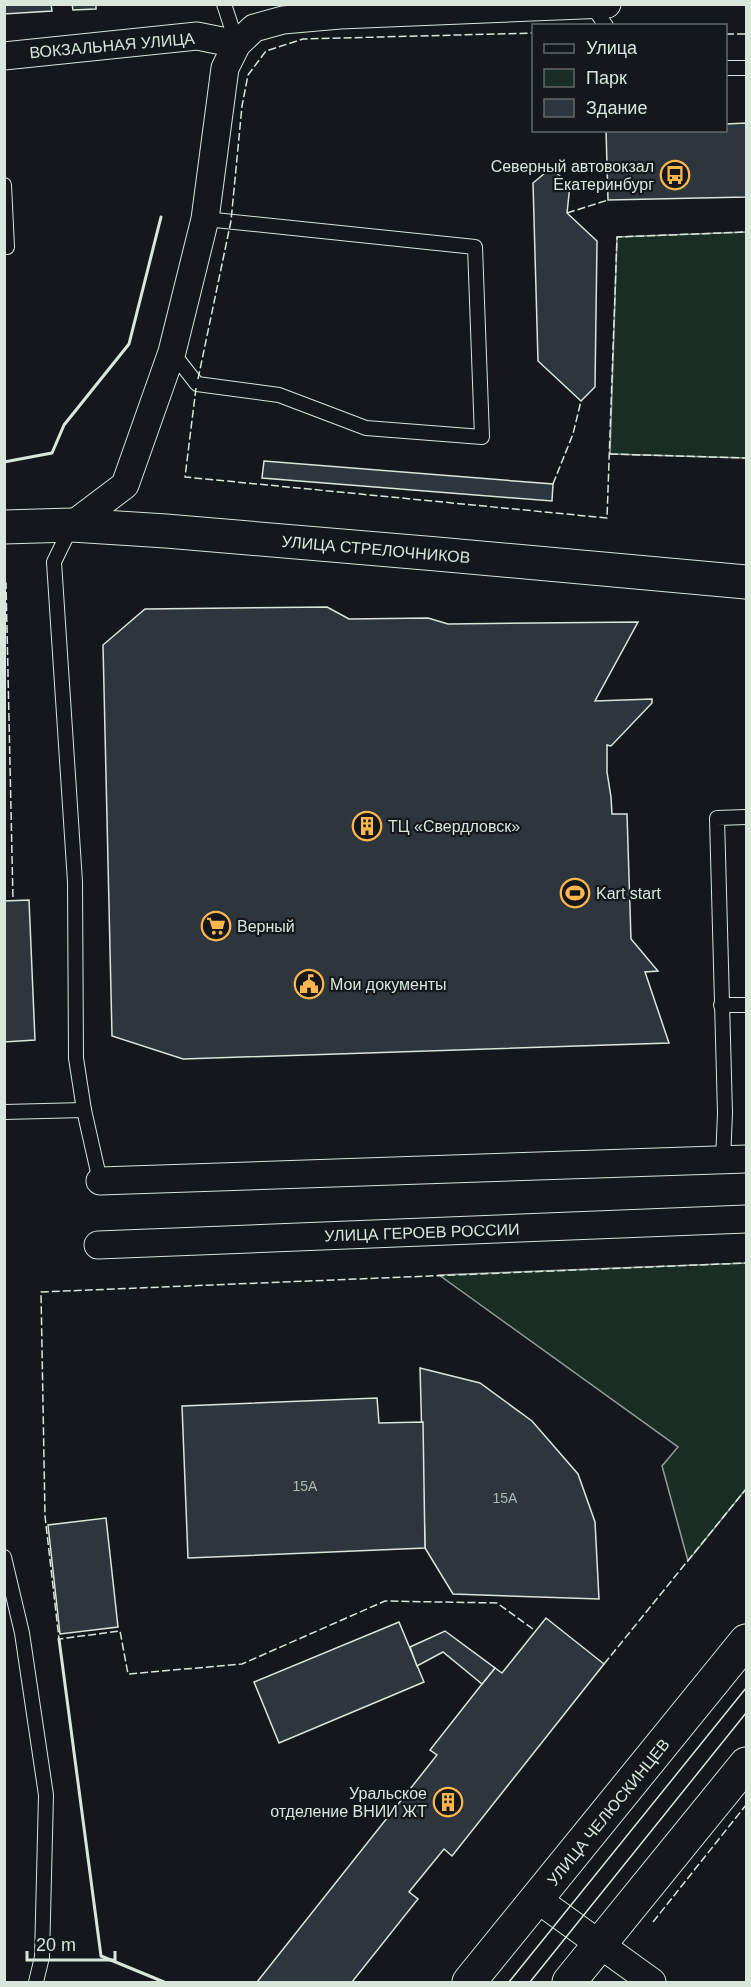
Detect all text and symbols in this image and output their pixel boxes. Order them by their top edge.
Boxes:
legend [532,24,727,132]
street label: ВОКЗАЛЬНАЯ УЛИЦА [29,30,196,61]
text: Улица [586,38,638,58]
text: Парк [586,68,627,88]
text: Здание [586,98,647,118]
place label: Северный автовокзал Екатеринбург [491,158,654,193]
bus stop icon: Северный автовокзал Екатеринбург [659,159,691,191]
street label: УЛИЦА СТРЕЛОЧНИКОВ [281,533,471,566]
building icon: ТЦ «Свердловск» [351,810,383,842]
place label: ТЦ «Свердловск» [388,818,520,835]
sports icon: Kart start [559,877,591,909]
place label: Kart start [596,885,661,902]
supermarket icon: Верный [200,910,232,942]
place label: Верный [237,918,295,935]
public building icon: Мои документы [293,968,325,1000]
place label: Мои документы [330,976,447,993]
street label: УЛИЦА ГЕРОЕВ РОССИИ [324,1221,520,1244]
house number: 15А [293,1478,318,1494]
house number: 15А [493,1490,518,1506]
street label: УЛИЦА ЧЕЛЮСКИНЦЕВ [544,1736,673,1889]
place label: Уральское отделение ВНИИ ЖТ [270,1785,427,1820]
building icon: Уральское отделение ВНИИ ЖТ [432,1786,464,1818]
scale bar [27,1924,116,1962]
text: 20 m [36,1935,76,1955]

